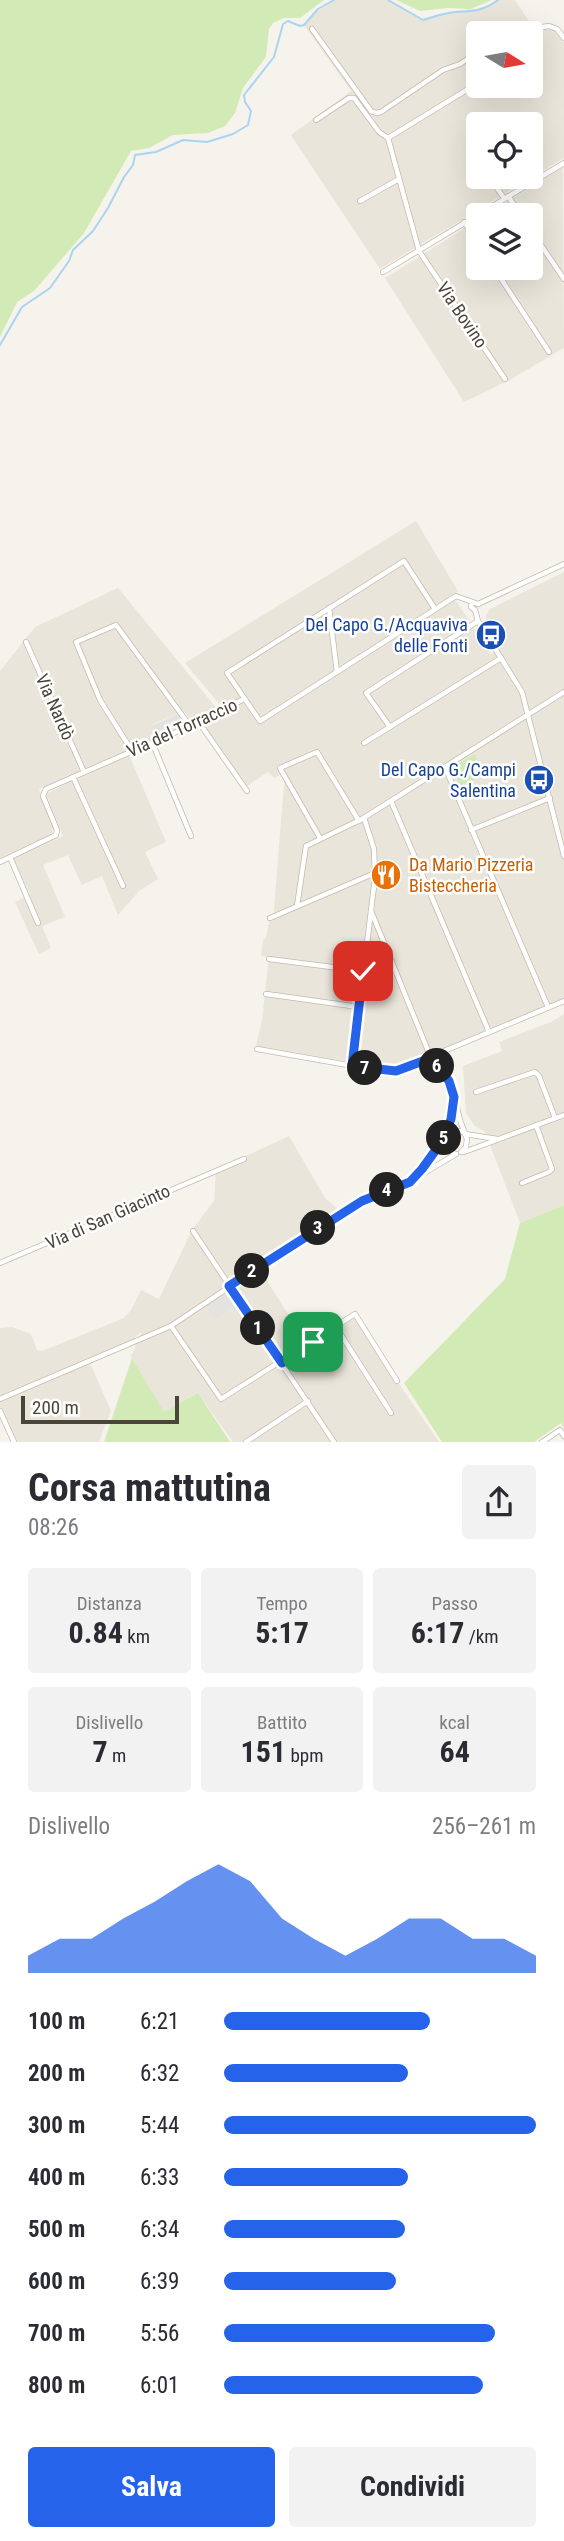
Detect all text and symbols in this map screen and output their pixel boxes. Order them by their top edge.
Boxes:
north arrow [466,21,542,98]
map controls [466,21,543,280]
button: locate [466,112,543,189]
button: layers [466,203,543,280]
street label: Via Bovino [433,278,492,352]
place label: Del Capo G./Acquaviva delle Fonti [305,614,468,656]
bus stop icon: Del Capo G./Acquaviva delle Fonti [474,618,508,652]
street label: Via Nardò [32,671,79,743]
street label: Via del Torraccio [123,694,240,761]
place label: Del Capo G./Campi Salentina [381,759,516,801]
bus stop icon: Del Capo G./Campi Salentina [522,763,556,797]
place label: Da Mario Pizzeria Bisteccheria [409,854,533,896]
restaurant icon: Da Mario Pizzeria Bisteccheria [369,858,403,892]
pin [333,941,393,1001]
icon: check [344,952,382,990]
pin: 6 [420,1048,454,1084]
pin: 7 [348,1050,382,1086]
text: 6 [432,1054,441,1077]
text: 7 [360,1056,369,1079]
pin: 5 [426,1120,462,1156]
text: 5 [439,1126,448,1149]
pin: 4 [370,1172,404,1208]
text: 4 [382,1178,391,1201]
street label: Via di San Giacinto [42,1180,173,1253]
pin: 3 [300,1210,336,1246]
text: 3 [313,1216,322,1239]
pin: 2 [234,1254,270,1288]
text: 2 [247,1259,256,1282]
pin: 1 [240,1310,276,1346]
pin [283,1312,343,1372]
text: 1 [253,1316,262,1339]
icon: arrive [294,1323,332,1361]
scale bar [21,1393,178,1425]
text: 200 m [32,1396,79,1419]
button: share [462,1465,536,1539]
text: Corsa mattutina [28,1466,271,1510]
text: 08:26 [28,1514,79,1541]
text: Distanza [77,1592,142,1615]
text: Tempo [256,1592,308,1615]
text: Passo [431,1592,478,1615]
text: 0.84 [69,1615,123,1650]
text: 5:17 [255,1615,309,1650]
text: 6:17 [411,1615,464,1650]
text: km [123,1625,150,1648]
text: /km [464,1625,499,1648]
text: Dislivello [75,1711,143,1734]
text: Battito [257,1711,307,1734]
text: kcal [439,1711,470,1734]
text: 7 [92,1734,108,1769]
text: 151 [241,1734,286,1769]
text: 64 [440,1734,470,1769]
text: m [108,1744,126,1767]
text: bpm [286,1744,323,1767]
text: Dislivello [28,1813,110,1840]
text: 256–261 m [432,1813,536,1840]
text: 100 m [28,2008,85,2035]
text: 6:21 [140,2008,179,2035]
text: 200 m [28,2060,85,2087]
text: 6:32 [140,2060,179,2087]
text: 300 m [28,2112,85,2139]
text: 5:44 [140,2112,179,2139]
text: 400 m [28,2164,85,2191]
text: 6:33 [140,2164,179,2191]
text: 500 m [28,2216,85,2243]
text: 6:34 [140,2216,179,2243]
text: 600 m [28,2268,85,2295]
text: 6:39 [140,2268,179,2295]
text: 700 m [28,2320,85,2347]
text: 5:56 [140,2320,179,2347]
text: 800 m [28,2372,85,2399]
text: 6:01 [140,2372,179,2399]
button: Salva [28,2447,275,2527]
button: Condividi [289,2447,536,2527]

